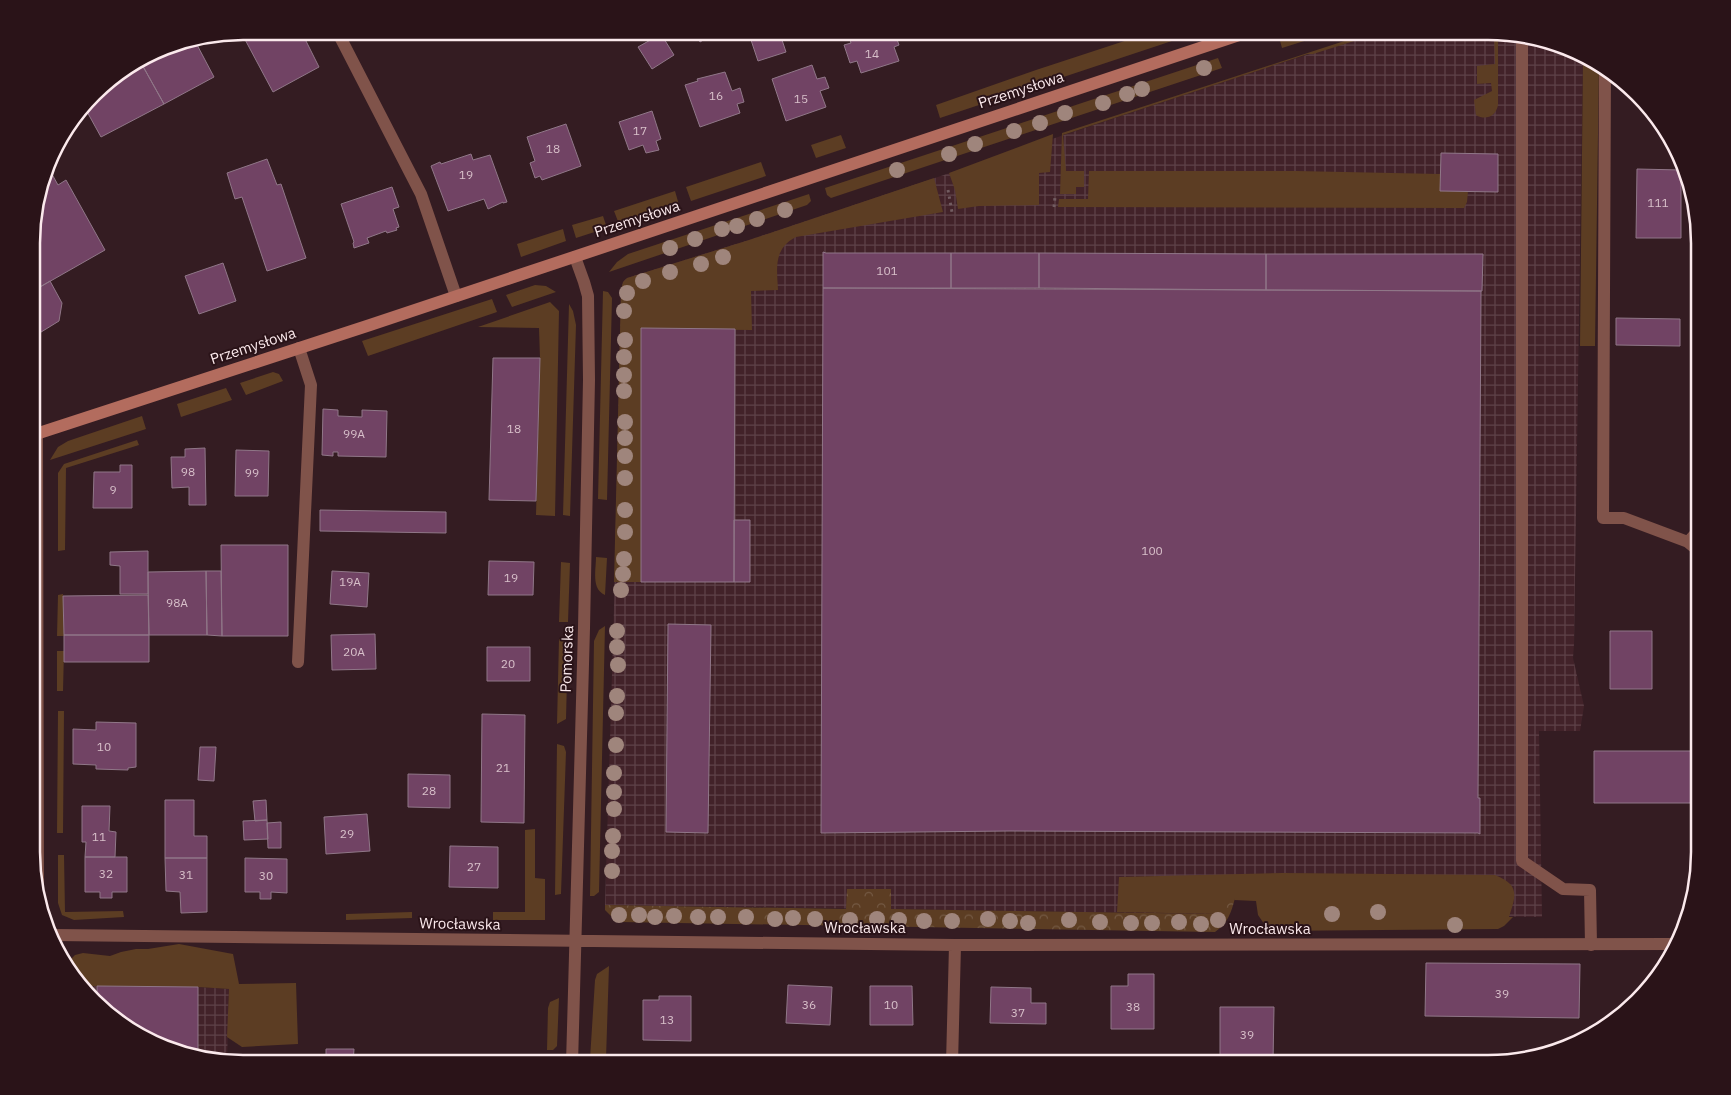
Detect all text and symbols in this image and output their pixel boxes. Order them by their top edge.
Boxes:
house number: 14 [865,46,879,61]
street label: Przemysłowa [976,67,1066,112]
house number: 16 [709,88,723,103]
house number: 15 [794,91,808,106]
house number: 17 [633,123,647,138]
house number: 18 [546,141,560,156]
house number: 19 [459,167,473,182]
house number: 111 [1647,195,1669,210]
street label: Przemysłowa [592,196,682,241]
house number: 101 [876,263,898,278]
street label: Przemysłowa [208,323,298,368]
house number: 18 [507,421,521,436]
house number: 99A [343,426,365,441]
house number: 98 [181,464,195,479]
house number: 99 [245,465,259,480]
house number: 9 [109,482,117,497]
house number: 100 [1141,543,1163,558]
house number: 19 [504,570,518,585]
house number: 19A [339,574,361,589]
house number: 98A [166,595,188,610]
street label: Pomorska [556,625,577,693]
house number: 20A [343,644,365,659]
house number: 20 [501,656,515,671]
house number: 10 [97,739,111,754]
house number: 21 [496,760,510,775]
house number: 28 [422,783,436,798]
house number: 29 [340,826,354,841]
house number: 11 [92,829,106,844]
house number: 27 [467,859,481,874]
house number: 32 [99,866,113,881]
house number: 31 [179,867,193,882]
house number: 30 [259,868,273,883]
street label: Wrocławska [419,913,501,934]
street label: Wrocławska [824,918,906,937]
street label: Wrocławska [1229,919,1311,938]
house number: 39 [1495,986,1509,1001]
house number: 36 [802,997,816,1012]
house number: 10 [884,997,898,1012]
house number: 38 [1126,999,1140,1014]
house number: 37 [1011,1005,1025,1020]
house number: 13 [660,1012,674,1027]
house number: 39 [1240,1027,1254,1042]

